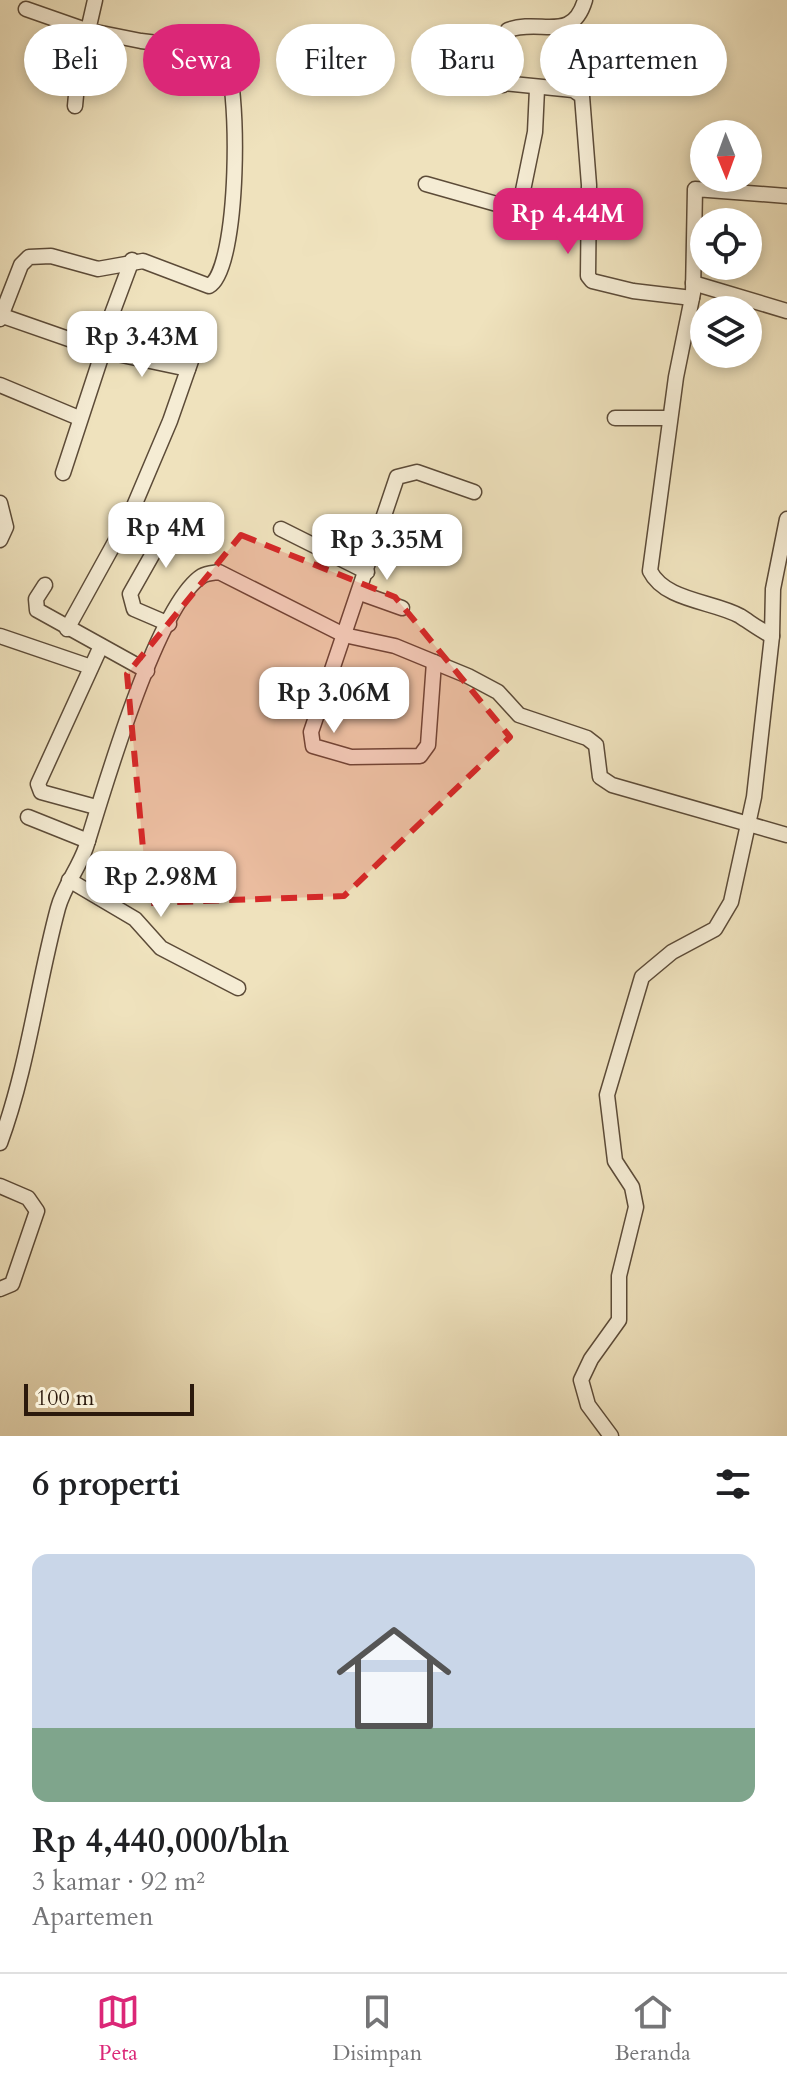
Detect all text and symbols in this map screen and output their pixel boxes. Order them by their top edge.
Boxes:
chip: Beli [24,24,127,96]
chip: Sewa [143,24,260,96]
chip: Filter [276,24,395,96]
chip: Baru [411,24,524,96]
chip: Apartemen [540,24,727,96]
north arrow [690,120,762,192]
map controls [690,120,762,368]
pin: Rp 4.44M [485,188,651,256]
text: Rp 4.44M [511,196,625,231]
button: locate [690,208,762,280]
button: layers [690,296,762,368]
pin: Rp 3.43M [59,311,225,379]
text: Rp 3.43M [85,319,199,354]
pin: Rp 4M [110,502,222,570]
text: Rp 4M [126,510,206,545]
pin: Rp 3.35M [304,514,470,582]
text: Rp 3.35M [330,522,444,557]
pin: Rp 3.06M [251,667,417,735]
text: Rp 3.06M [277,675,391,710]
pin: Rp 2.98M [78,851,244,919]
text: Rp 2.98M [104,859,218,894]
scale bar [24,1380,194,1416]
text: 100 m [36,1383,94,1413]
text: 6 properti [32,1461,180,1507]
icon: filters [711,1462,755,1506]
icon: home [322,1606,466,1750]
text: Rp 4,440,000/bln [32,1818,289,1864]
text: 3 kamar · 92 m² [32,1864,205,1899]
text: Apartemen [32,1899,154,1934]
tab: Peta [96,1990,140,2068]
tab: Disimpan [332,1990,422,2068]
tab: Beranda [615,1990,691,2068]

